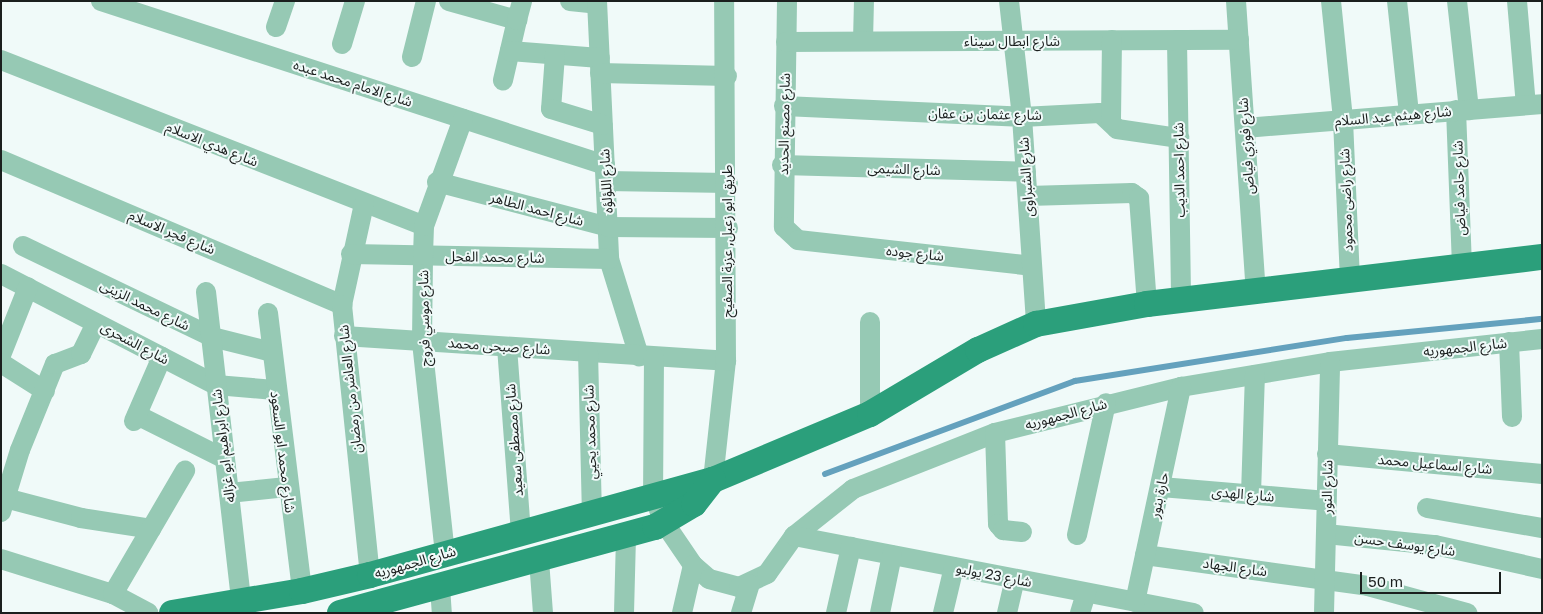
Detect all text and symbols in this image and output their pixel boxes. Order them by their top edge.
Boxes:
street label: شارع ابطال سيناء [964,33,1060,49]
street label: شارع الامام محمد عبده [291,56,415,110]
street label: شارع مصنع الحديد [775,73,793,175]
street label: شارع فوزي فياض [1234,97,1258,195]
street label: شارع هيثم عبد السلام [1334,103,1452,129]
street label: شارع عثمان بن عفان [928,105,1042,123]
street label: شارع هدي الاسلام [163,118,261,170]
street label: شارع احمد الديب [1170,122,1188,218]
street label: شارع الشبراوى [1015,137,1037,217]
street label: شارع حامد فياض [1449,140,1469,236]
street label: شارع اللؤلؤه [596,148,616,214]
street label: شارع راضى محمود [1336,148,1356,252]
street label: شارع الشيمى [867,159,941,179]
street label: طريق ابو زعبل, عزبة الصفيح [719,164,735,318]
street label: شارع احمد الطاهر [488,188,586,230]
street label: شارع فجر الاسلام [126,206,218,258]
street label: شارع جوده [885,242,945,264]
street label: شارع محمد الفحل [445,248,545,266]
street label: شارع موسي فروج [415,270,433,366]
street label: شارع محمد الزينى [98,276,192,334]
street label: شارع الشحرى [98,318,172,368]
street label: شارع العاشر من رمضان [335,324,365,454]
street label: شارع صبحى محمد [447,334,551,358]
street label: شارع الجمهوريه [1422,334,1508,360]
street label: شارع مصطفى سعيد [502,383,526,497]
street label: شارع محمد يحيي [580,384,600,480]
street label: شارع ابراهيم ابو غزاله [208,388,238,504]
street label: شارع محمد ابو السعود [267,390,299,514]
street label: شارع الجمهوريه [1023,395,1109,433]
street label: شارع اسماعيل محمد [1377,451,1493,477]
street label: شارع النور [1318,460,1336,514]
street label: حارة بنور [1146,471,1172,519]
street label: شارع الهدى [1211,483,1275,505]
street label: شارع يوسف حسن [1353,529,1457,559]
street label: شارع الجمهوريه [372,542,458,582]
street label: شارع الجهاد [1202,554,1268,580]
street label: شارع 23 يوليو [955,559,1033,591]
scale bar [1363,562,1504,594]
text: 50 m [1368,572,1403,590]

